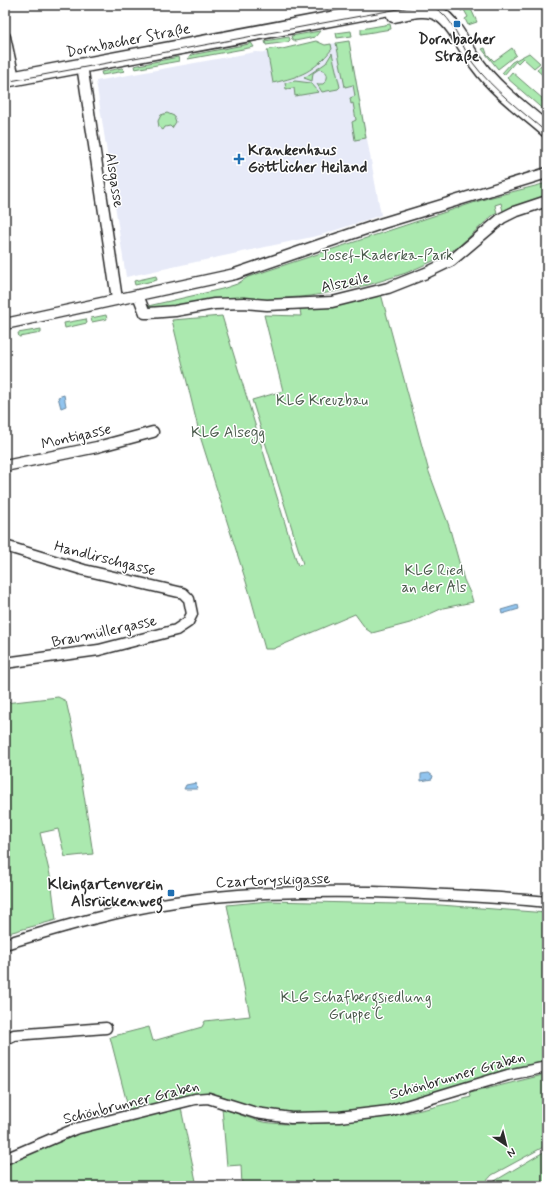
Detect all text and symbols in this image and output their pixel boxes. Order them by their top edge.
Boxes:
street label: Dornbacher Straße [65,19,192,63]
marker: Dornbacher Straße [452,19,462,29]
place label: Dornbacher Straße [418,30,496,67]
place label: Krankenhaus Göttlicher Heiland [248,141,367,178]
street label: Alsgasse [99,151,128,209]
marker: Krankenhaus Göttlicher Heiland [233,153,245,165]
park label: Josef-Kaderka-Park [320,246,454,266]
street label: Alszeile [319,268,371,298]
park label: KLG Kreuzbau [276,391,368,411]
street label: Montigasse [39,419,113,455]
park label: KLG Alsegg [191,423,265,444]
street label: Handlirschgasse [52,537,158,581]
park label: KLG Ried an der Als [401,561,467,598]
street label: Braumüllergasse [50,611,159,653]
street label: Czartoryskigasse [215,869,331,894]
place label: Kleingartenverein Alsrückenweg [48,875,163,914]
marker: Kleingartenverein Alsrückenweg [166,888,176,898]
park label: KLG Schafbergsiedlung Gruppe C [280,988,432,1025]
street label: Schönbrunner Graben [387,1047,527,1105]
street label: Schönbrunner Graben [61,1076,201,1130]
north arrow [486,1125,526,1165]
text: N [504,1145,518,1160]

